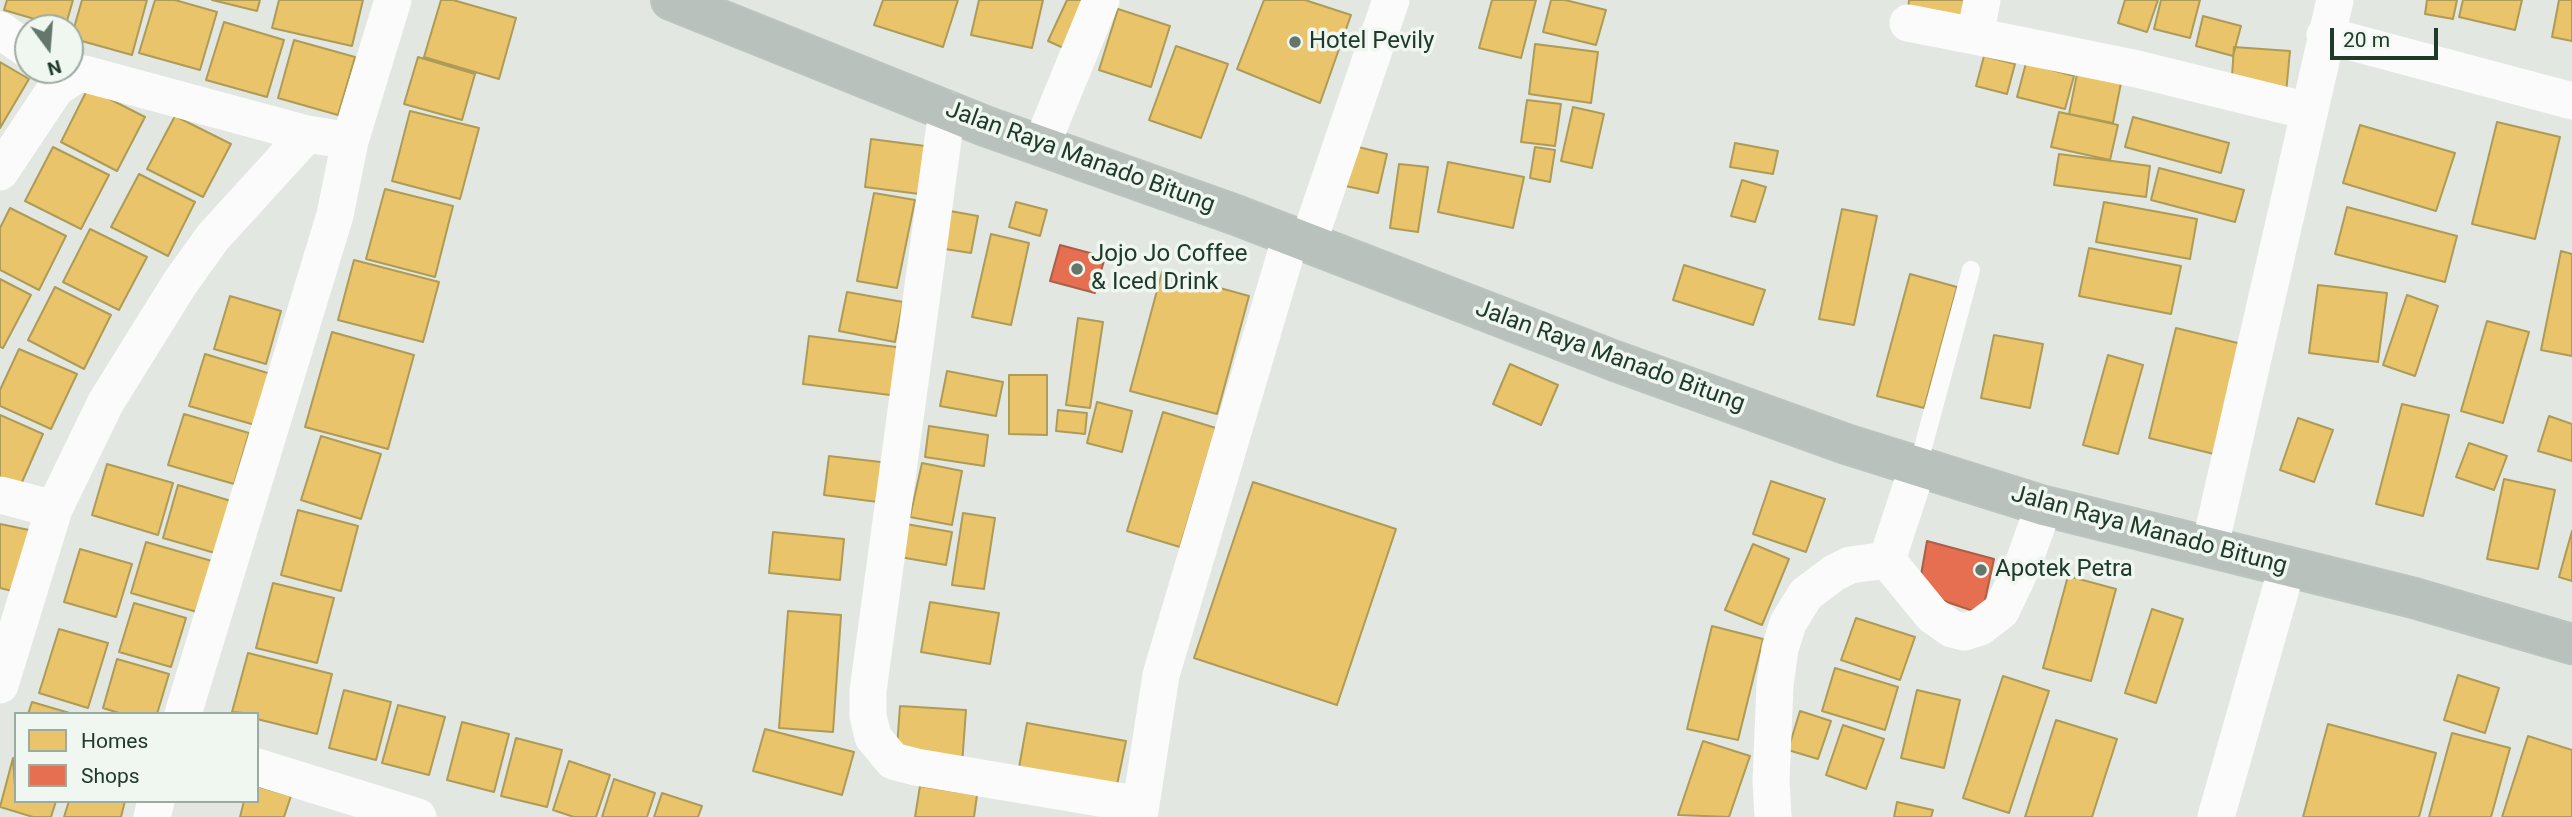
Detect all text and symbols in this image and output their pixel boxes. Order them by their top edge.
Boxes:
north arrow [14,14,84,84]
scale bar [2334,14,2442,58]
place label: Hotel Pevily [1309,28,1434,56]
text: 20 m [2343,28,2390,52]
marker: Hotel Pevily [1287,34,1303,50]
text: N [45,55,64,81]
street label: Jalan Raya Manado Bitung [941,96,1219,220]
place label: Jojo Jo Coffee & Iced Drink [1091,241,1247,297]
marker: Jojo Jo Coffee & Iced Drink [1069,261,1085,277]
street label: Jalan Raya Manado Bitung [1471,295,1749,419]
street label: Jalan Raya Manado Bitung [2008,480,2290,582]
place label: Apotek Petra [1995,556,2133,584]
marker: Apotek Petra [1973,562,1989,578]
legend [14,712,259,803]
text: Homes [81,729,148,753]
text: Shops [81,764,140,788]

